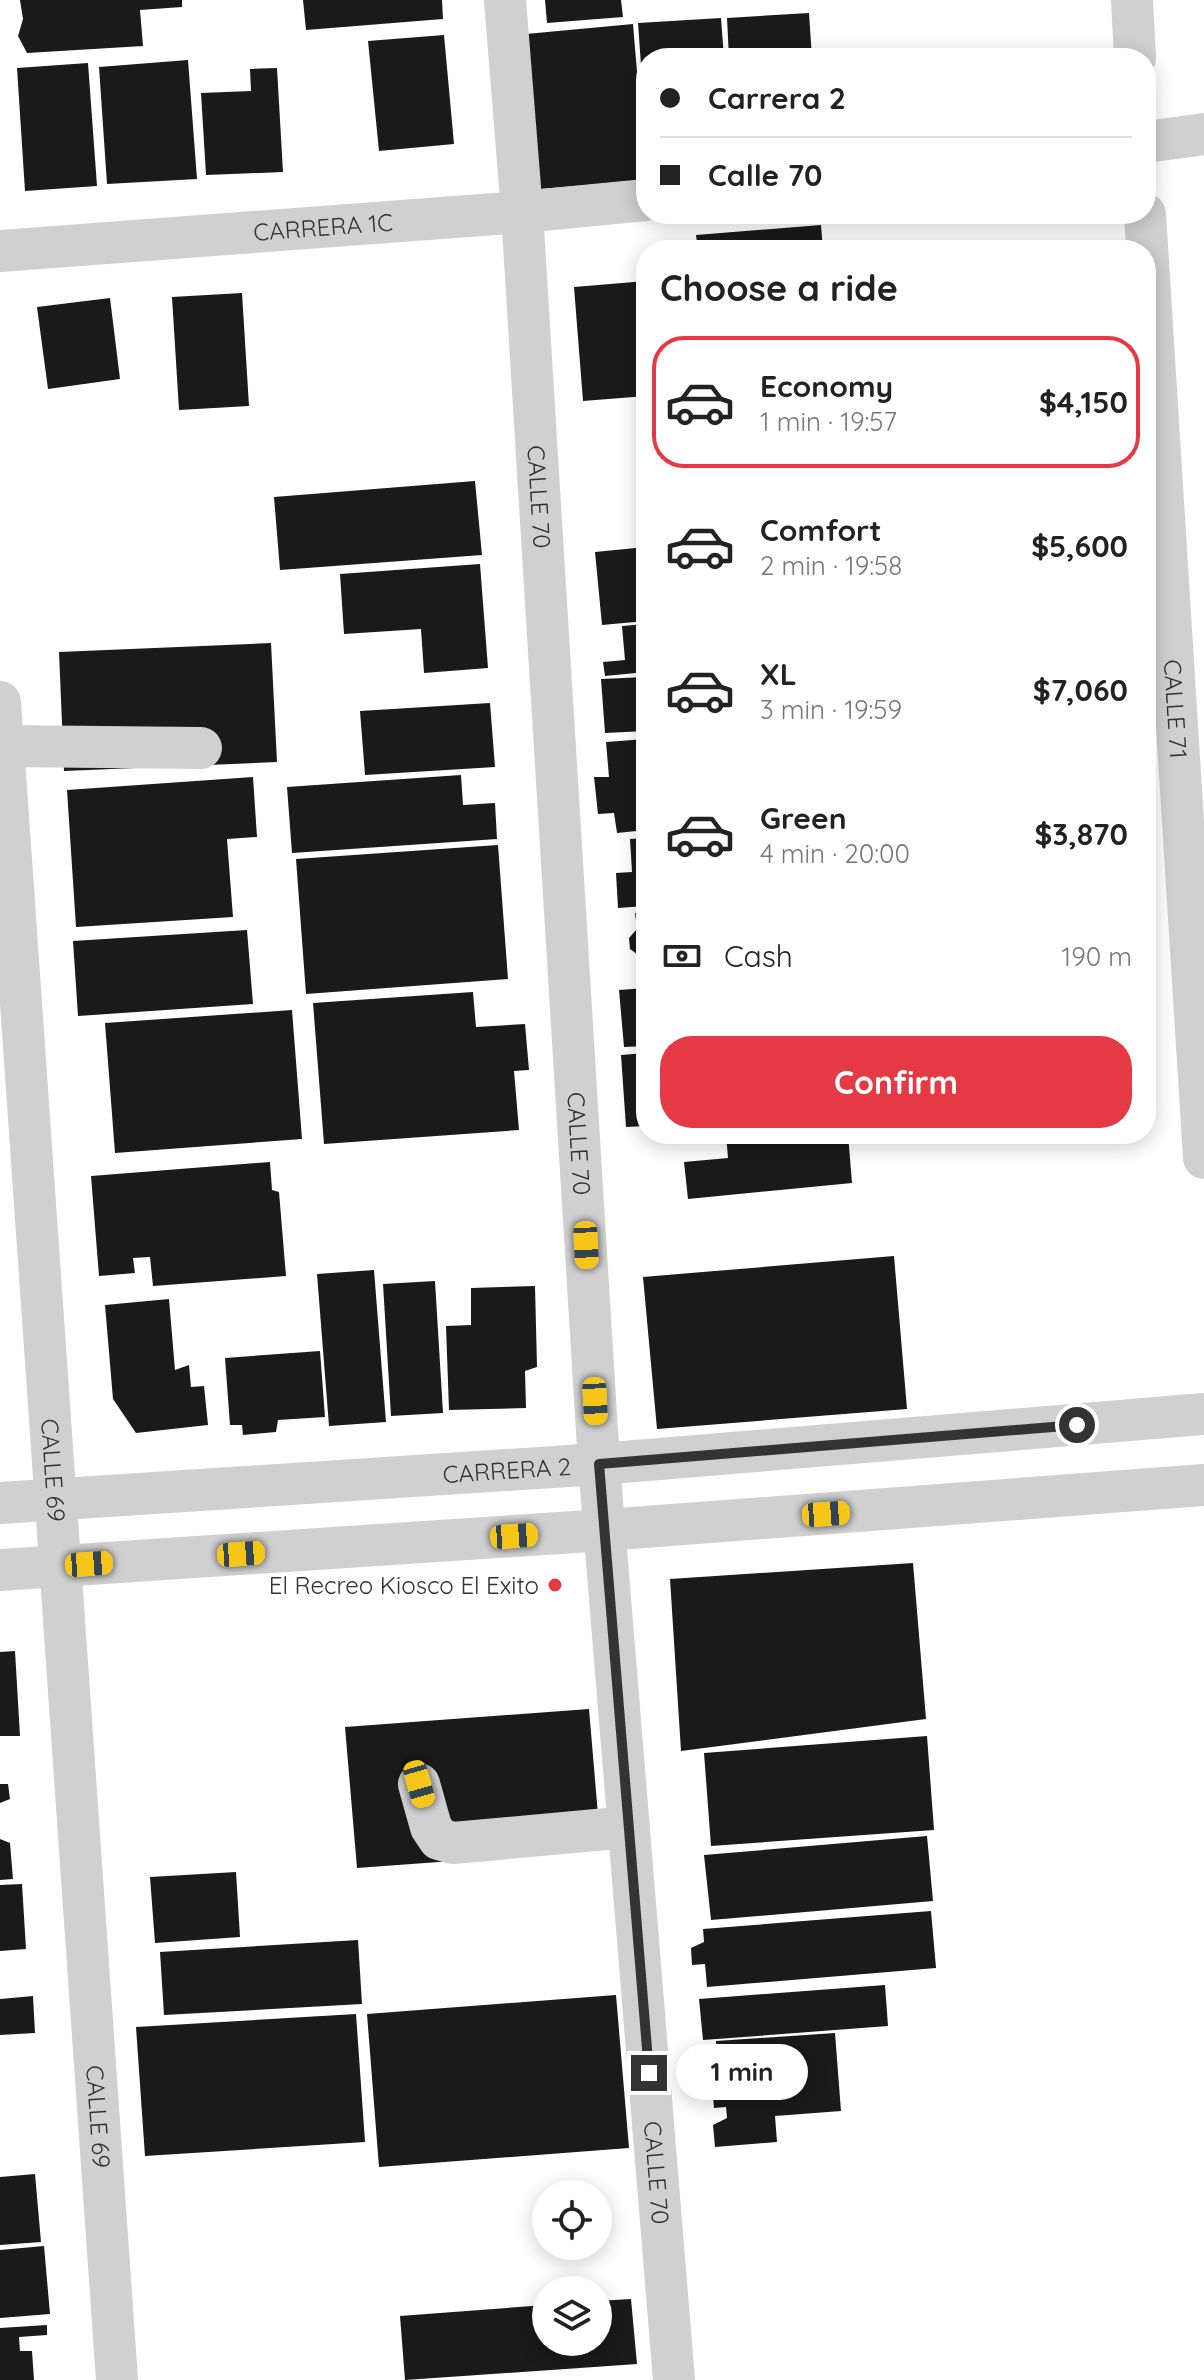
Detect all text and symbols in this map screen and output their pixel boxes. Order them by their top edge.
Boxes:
text: Carrera 2 [708,79,846,117]
text: Calle 70 [708,156,823,194]
street label: CARRERA 1C [252,207,394,247]
text: Choose a ride [660,265,898,310]
icon: car [664,366,736,438]
text: Economy [760,367,893,405]
text: $4,150 [1039,383,1128,421]
text: 1 min · 19:57 [760,405,897,438]
street label: CALLE 70 [521,444,558,549]
icon: car [664,510,736,582]
text: Comfort [760,511,881,549]
text: $5,600 [1031,527,1128,565]
text: 2 min · 19:58 [760,549,902,582]
icon: car [664,654,736,726]
text: XL [760,655,797,693]
street label: CALLE 71 [1158,659,1194,760]
text: $7,060 [1033,671,1128,709]
text: 3 min · 19:59 [760,693,902,726]
icon: car [664,798,736,870]
text: Green [760,799,847,837]
text: $3,870 [1034,815,1128,853]
text: 4 min · 20:00 [760,837,910,870]
icon: cash [660,934,704,978]
text: Cash [724,937,793,975]
text: 190 m [1062,940,1132,973]
button: Confirm [660,1036,1132,1128]
street label: CALLE 70 [561,1091,597,1196]
car [573,1220,599,1270]
car [582,1376,608,1426]
route start [1059,1407,1095,1443]
street label: CALLE 69 [35,1418,72,1523]
street label: CARRERA 2 [442,1451,572,1489]
car [801,1500,851,1528]
car [489,1522,539,1550]
car [216,1540,266,1568]
car [64,1550,114,1578]
place label: El Recreo Kiosco El Exito [269,1570,539,1600]
marker: El Recreo Kiosco El Exito [546,1576,564,1594]
car [401,1758,437,1810]
callout: 1 min [677,2045,809,2101]
route end [631,2055,667,2091]
text: 1 min [711,2055,774,2088]
street label: CALLE 69 [80,2064,117,2169]
street label: CALLE 70 [638,2120,676,2225]
map controls [532,2180,612,2356]
button: locate [532,2180,612,2260]
button: layers [532,2276,612,2356]

